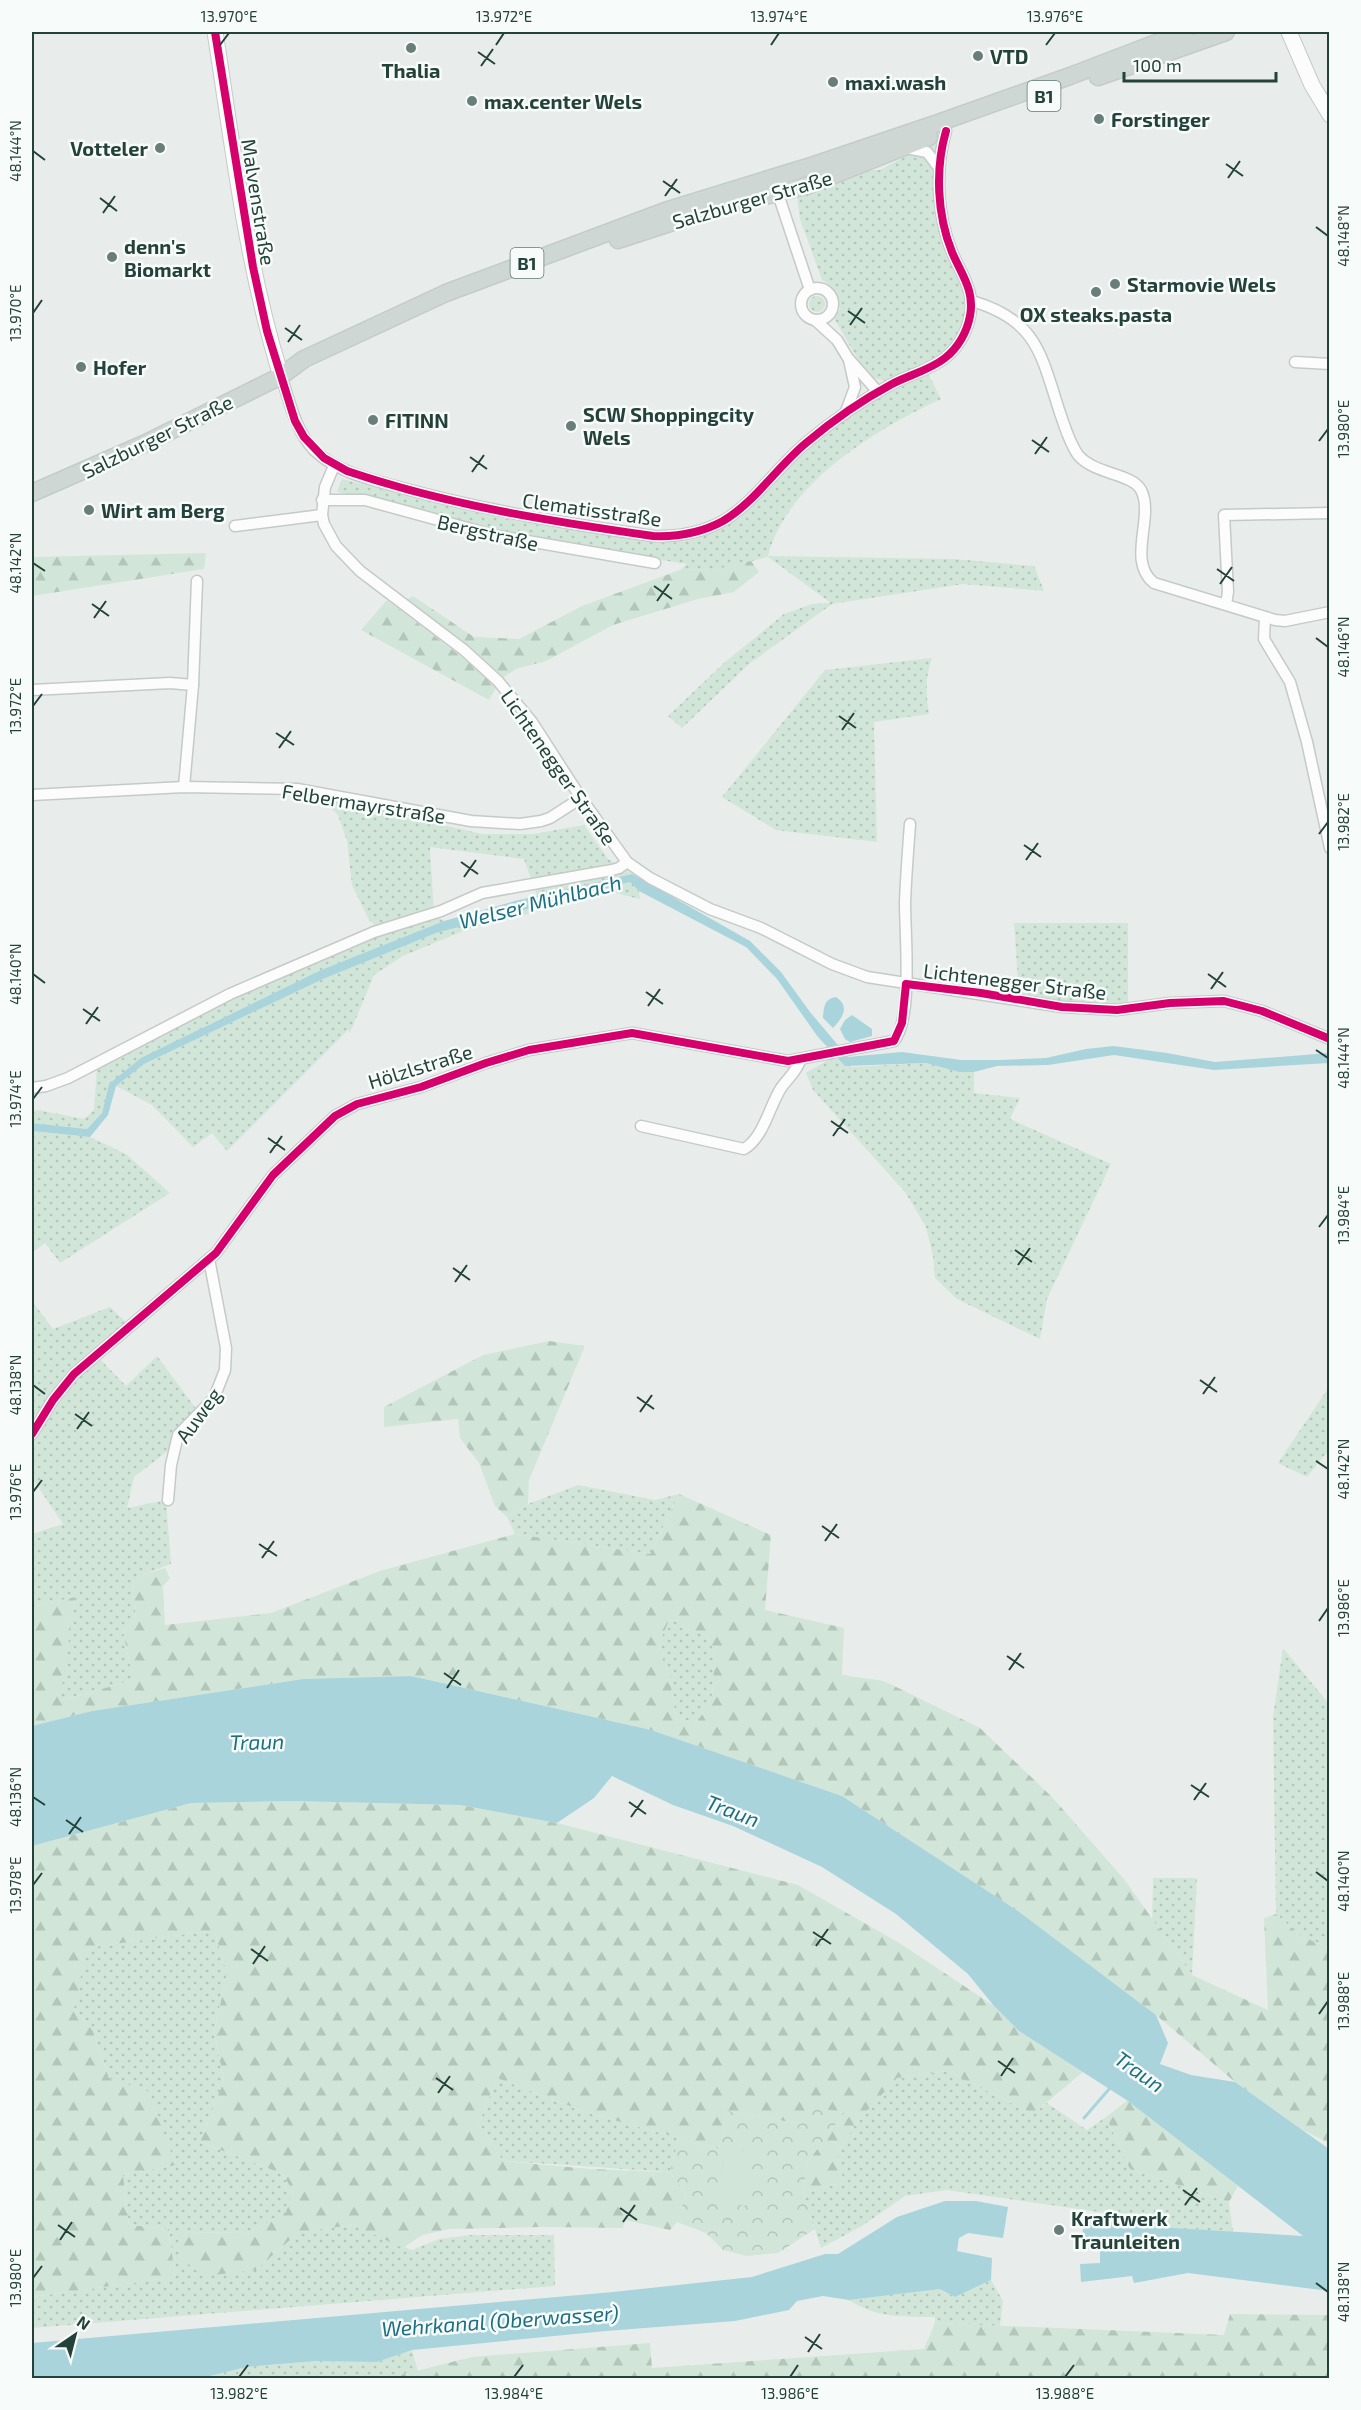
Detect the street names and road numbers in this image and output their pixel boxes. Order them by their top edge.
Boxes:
road number: B1 [1028,81,1060,111]
street label: Malvenstraße [237,137,281,267]
street label: Salzburger Straße [669,165,835,233]
road number: B1 [510,248,544,278]
street label: Salzburger Straße [78,389,236,483]
street label: Clematisstraße [521,487,663,531]
street label: Bergstraße [435,509,541,555]
street label: Lichtenegger Straße [496,685,622,849]
street label: Felbermayrstraße [280,778,448,828]
street label: Lichtenegger Straße [922,958,1108,1004]
street label: Hölzlstraße [365,1039,475,1093]
street label: Auweg [170,1383,226,1447]

